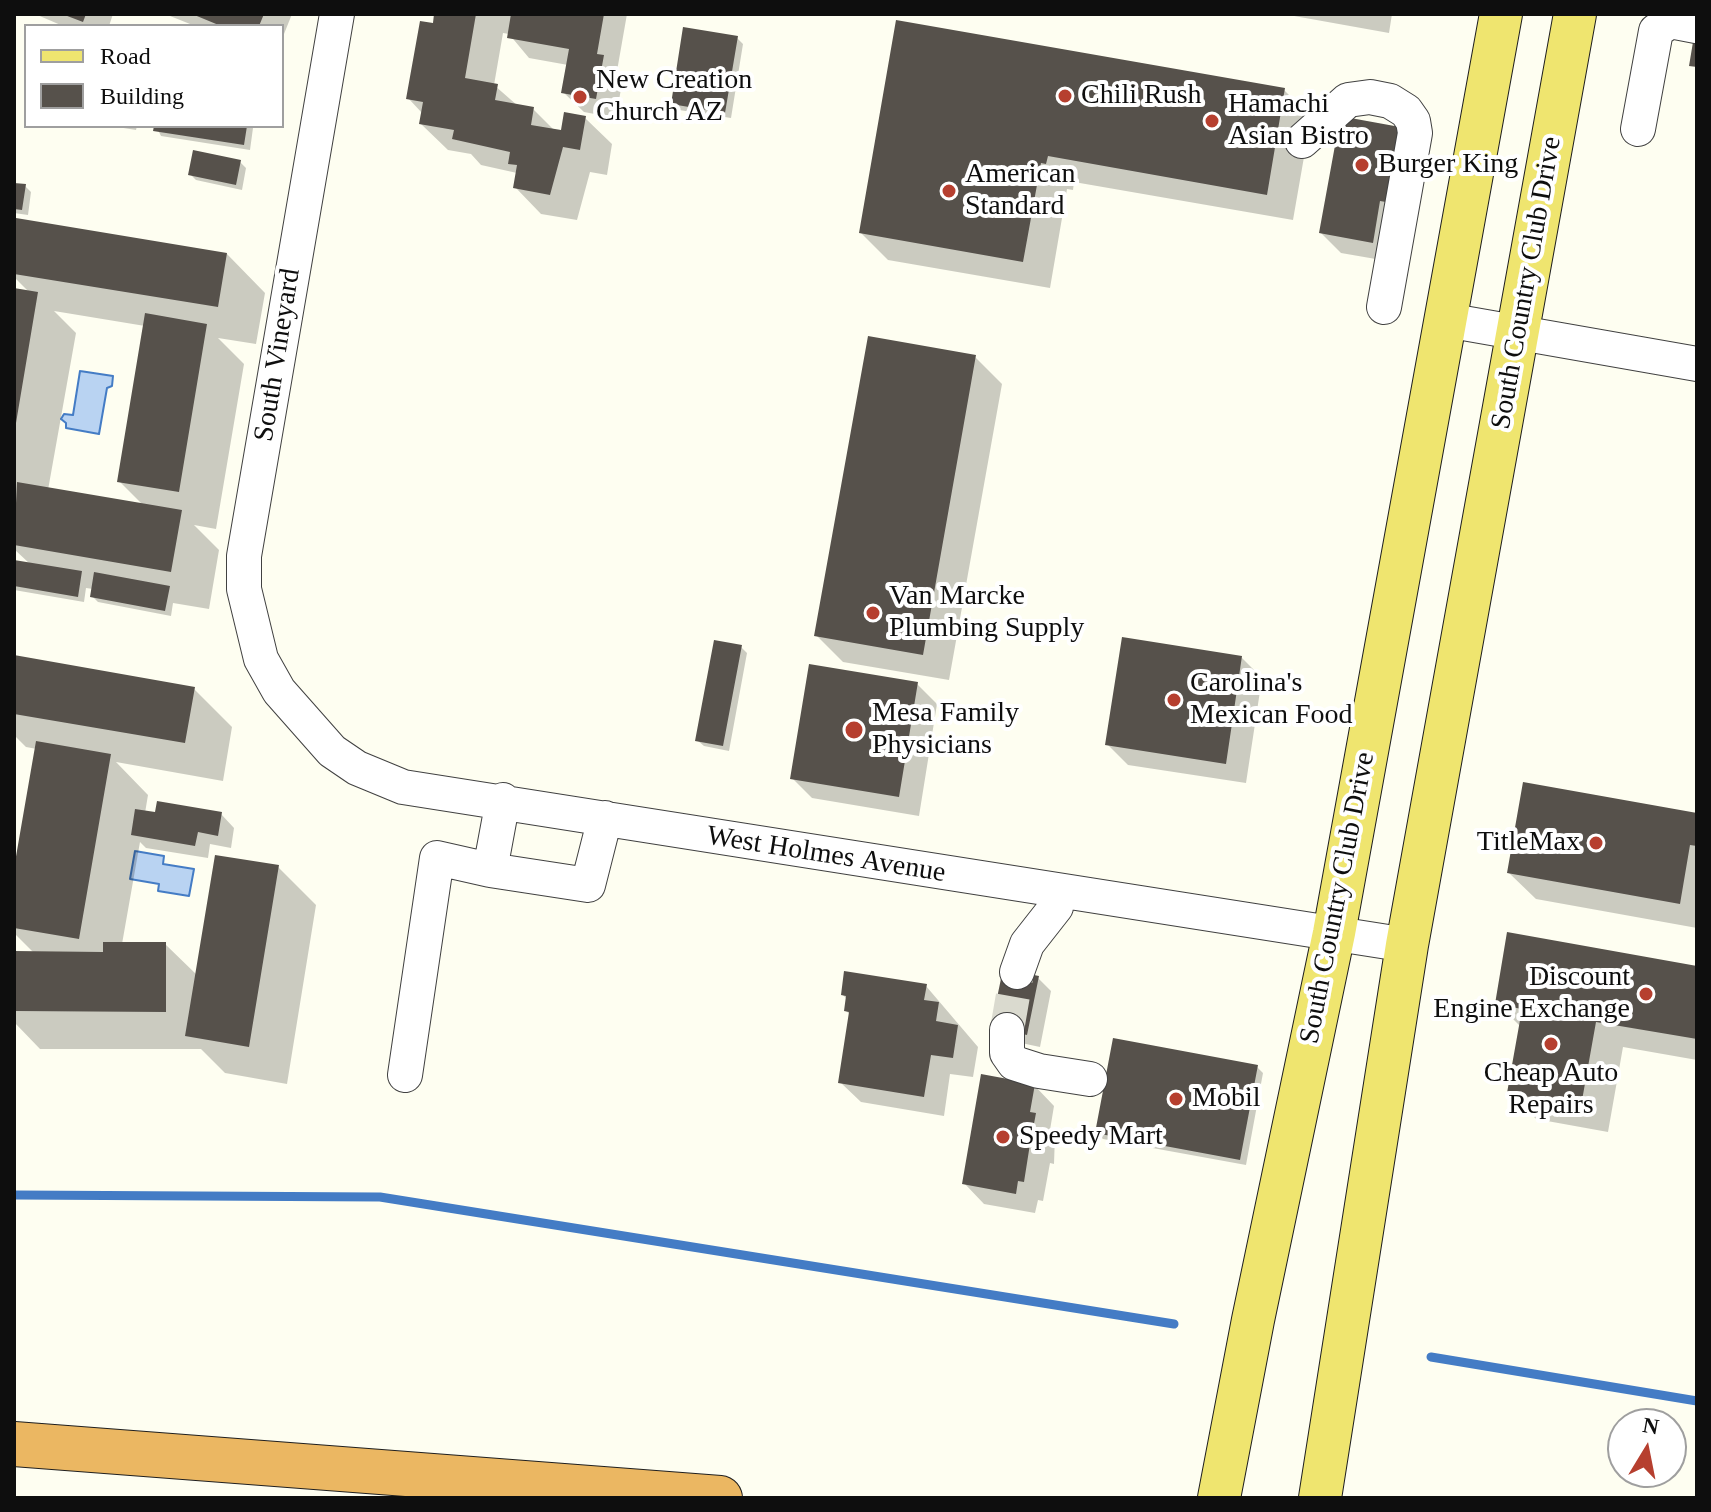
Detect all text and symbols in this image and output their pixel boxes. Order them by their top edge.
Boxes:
legend [24,24,284,128]
text: Road [100,43,151,69]
place label: New Creation Church AZ [596,64,752,130]
place label: Chili Rush [1081,79,1202,113]
text: Building [100,83,184,109]
marker: Chili Rush [1056,87,1074,105]
marker: New Creation Church AZ [571,88,589,106]
place label: Hamachi Asian Bistro [1228,88,1369,154]
marker: Hamachi Asian Bistro [1203,112,1221,130]
street label: South Country Club Drive [1485,134,1569,432]
place label: Burger King [1378,148,1518,182]
marker: Burger King [1353,156,1371,174]
place label: American Standard [965,158,1075,224]
marker: American Standard [940,182,958,200]
street label: South Vineyard [248,266,308,444]
place label: Van Marcke Plumbing Supply [889,580,1084,646]
marker: Van Marcke Plumbing Supply [864,604,882,622]
place label: Carolina's Mexican Food [1190,667,1353,733]
marker: Carolina's Mexican Food [1165,691,1183,709]
place label: Mesa Family Physicians [872,697,1019,763]
marker: Mesa Family Physicians [843,719,865,741]
street label: South Country Club Drive [1293,749,1383,1047]
street label: West Holmes Avenue [704,820,948,890]
place label: TitleMax [1477,826,1580,860]
marker: TitleMax [1587,834,1605,852]
place label: Discount Engine Exchange [1433,961,1630,1027]
marker: Discount Engine Exchange [1637,985,1655,1003]
marker: Cheap Auto Repairs [1542,1035,1560,1053]
place label: Cheap Auto Repairs [1484,1057,1618,1123]
place label: Mobil [1192,1082,1260,1116]
marker: Mobil [1167,1090,1185,1108]
place label: Speedy Mart [1019,1120,1163,1154]
marker: Speedy Mart [994,1128,1012,1146]
north arrow [1607,1408,1687,1488]
text: N [1641,1412,1661,1440]

